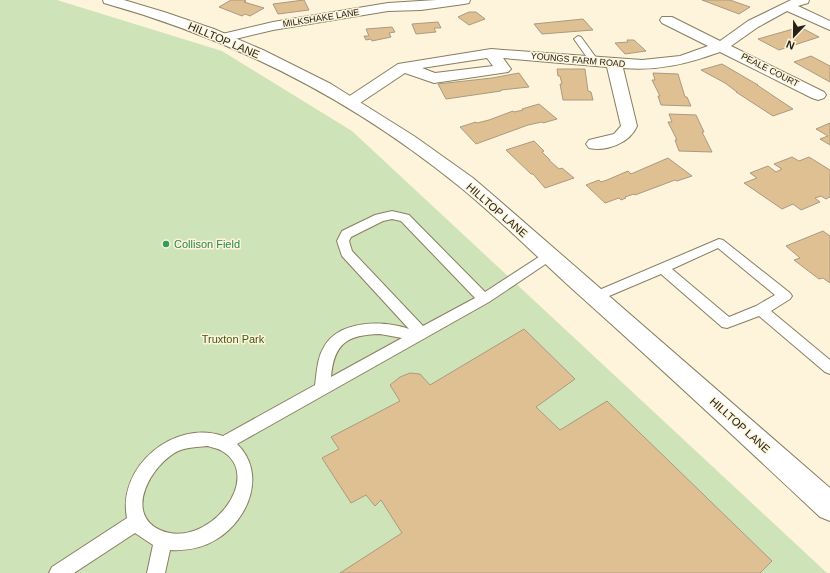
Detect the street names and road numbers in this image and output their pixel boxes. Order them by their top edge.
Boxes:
street label: MILKSHAKE LANE [282,7,360,29]
street label: HILLTOP LANE [186,20,262,60]
street label: YOUNGS FARM ROAD [530,51,626,69]
street label: PEALE COURT [740,51,801,89]
street label: HILLTOP LANE [464,180,530,240]
street label: HILLTOP LANE [708,395,772,455]

